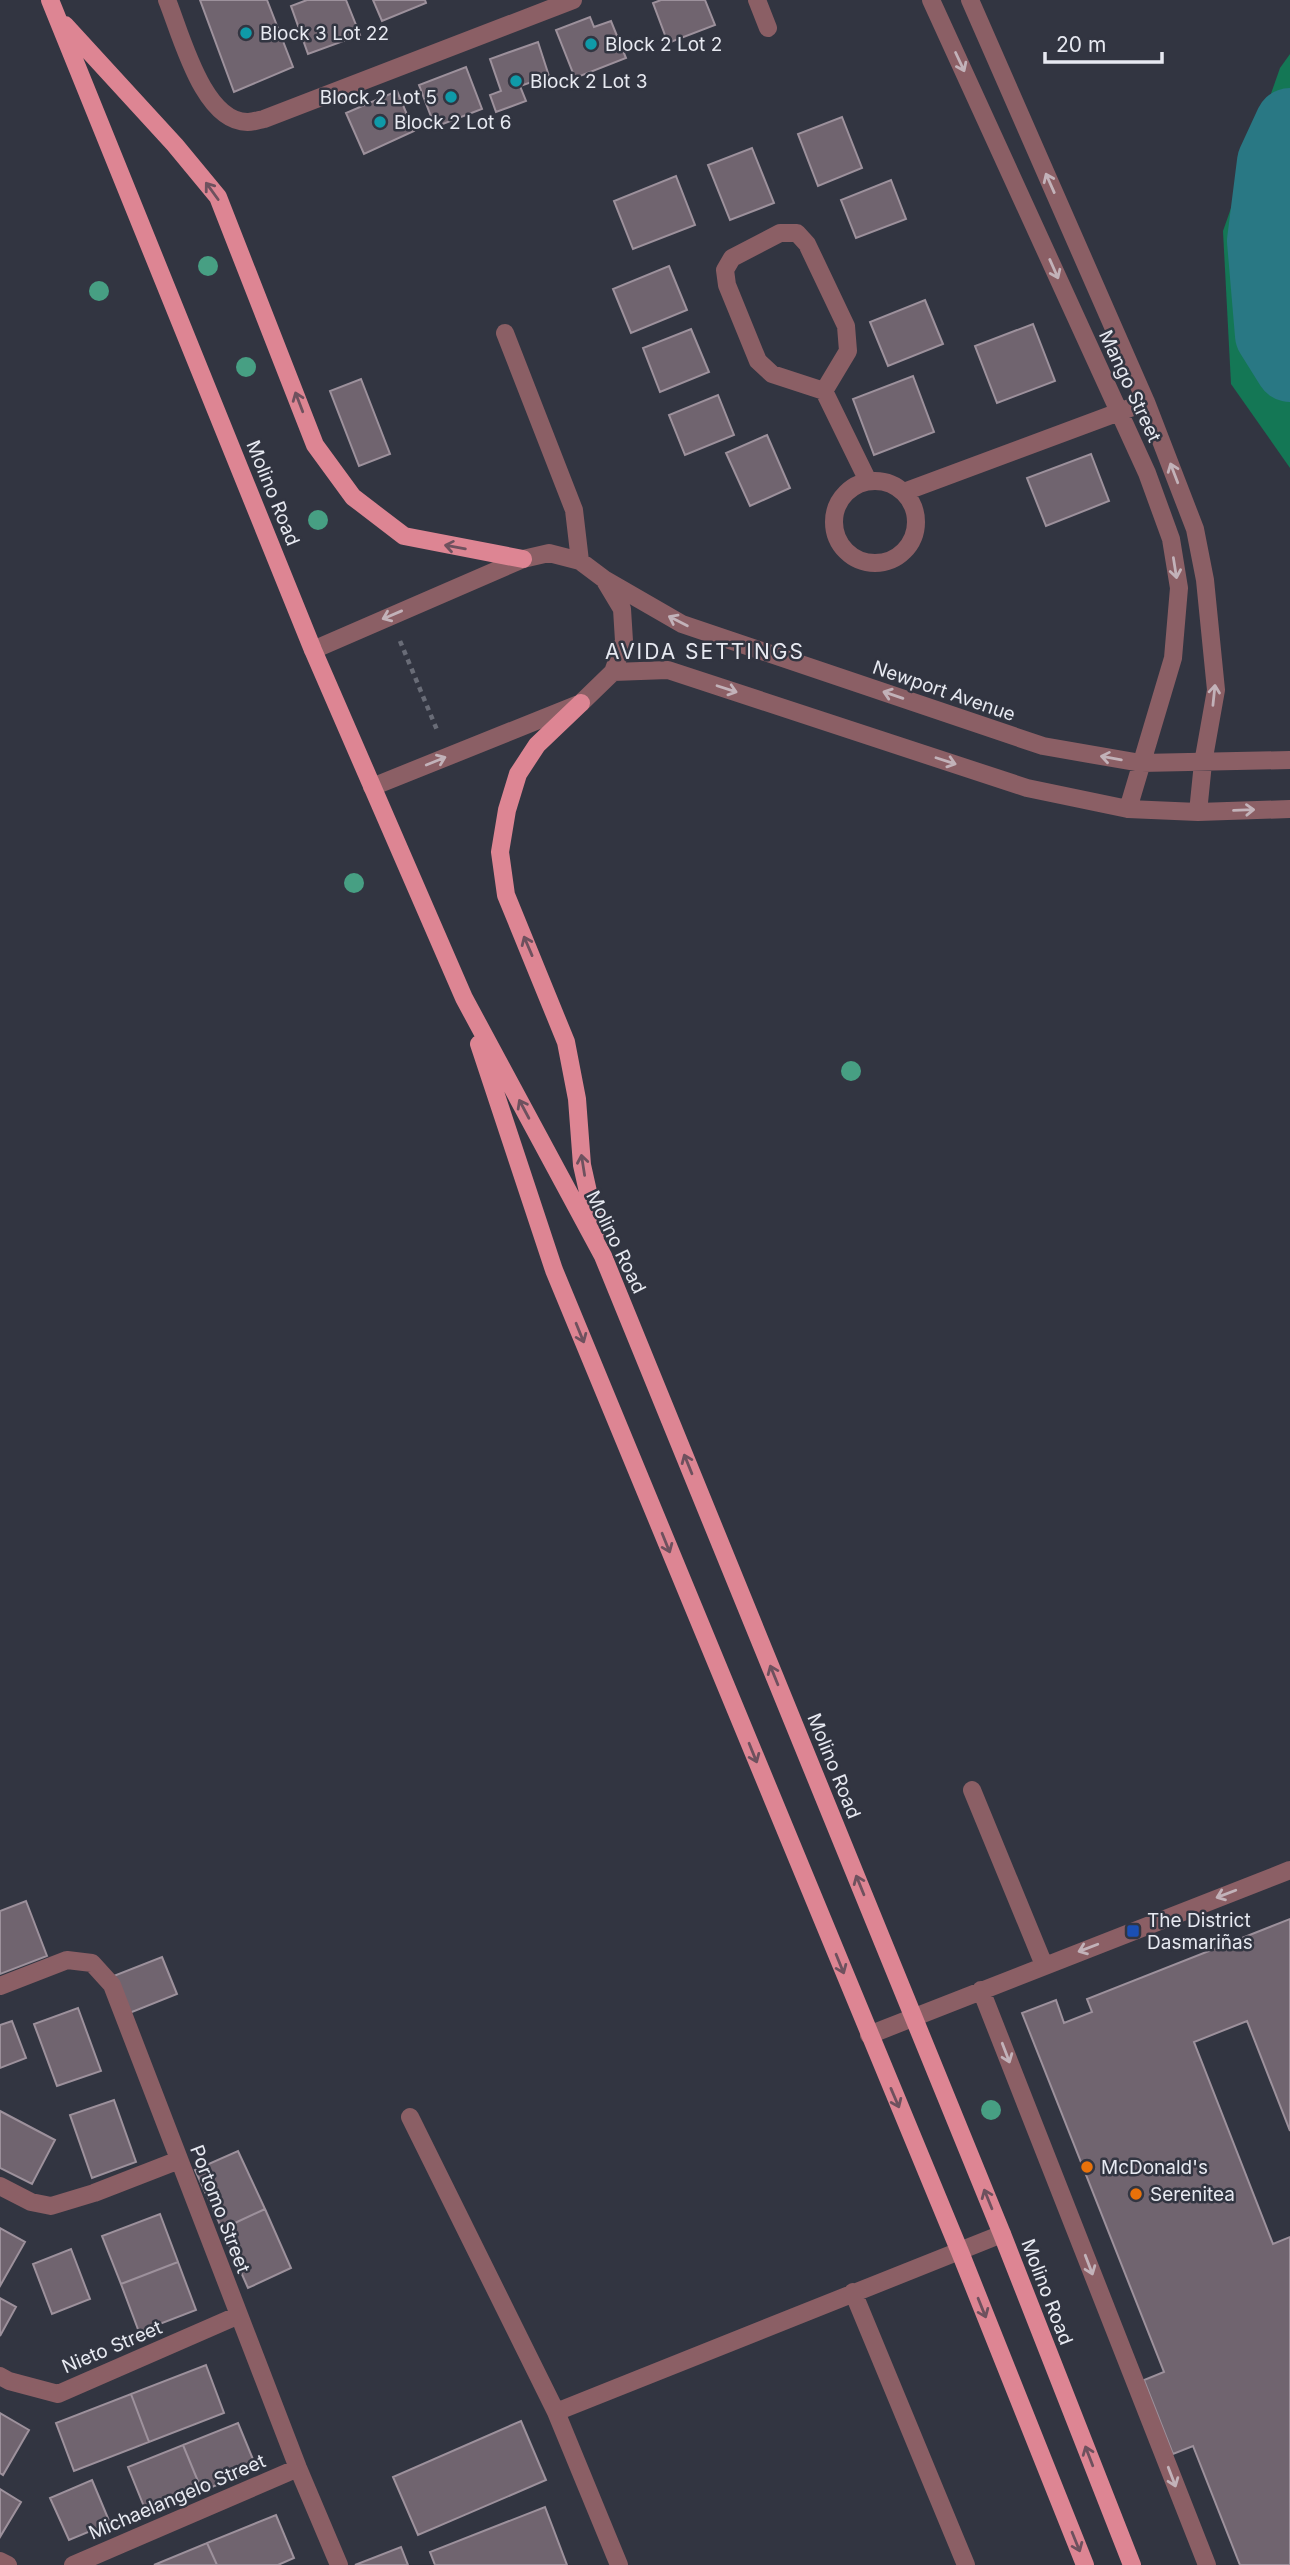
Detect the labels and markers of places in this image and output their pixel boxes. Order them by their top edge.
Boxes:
place label: Block 3 Lot 22 [260,22,389,45]
marker: Block 3 Lot 22 [238,25,254,41]
place label: Block 2 Lot 2 [605,33,722,56]
marker: Block 2 Lot 2 [583,36,599,52]
place label: Block 2 Lot 3 [530,70,647,93]
marker: Block 2 Lot 3 [508,73,524,89]
place label: Block 2 Lot 5 [320,86,437,109]
marker: Block 2 Lot 5 [443,89,459,105]
place label: Block 2 Lot 6 [394,111,511,134]
marker: Block 2 Lot 6 [372,114,388,130]
place label: The District Dasmariñas [1147,1909,1253,1954]
marker: The District Dasmariñas [1125,1923,1141,1939]
place label: McDonald's [1101,2156,1208,2179]
marker: McDonald's [1079,2159,1095,2175]
place label: Serenitea [1150,2183,1235,2206]
marker: Serenitea [1128,2186,1144,2202]

